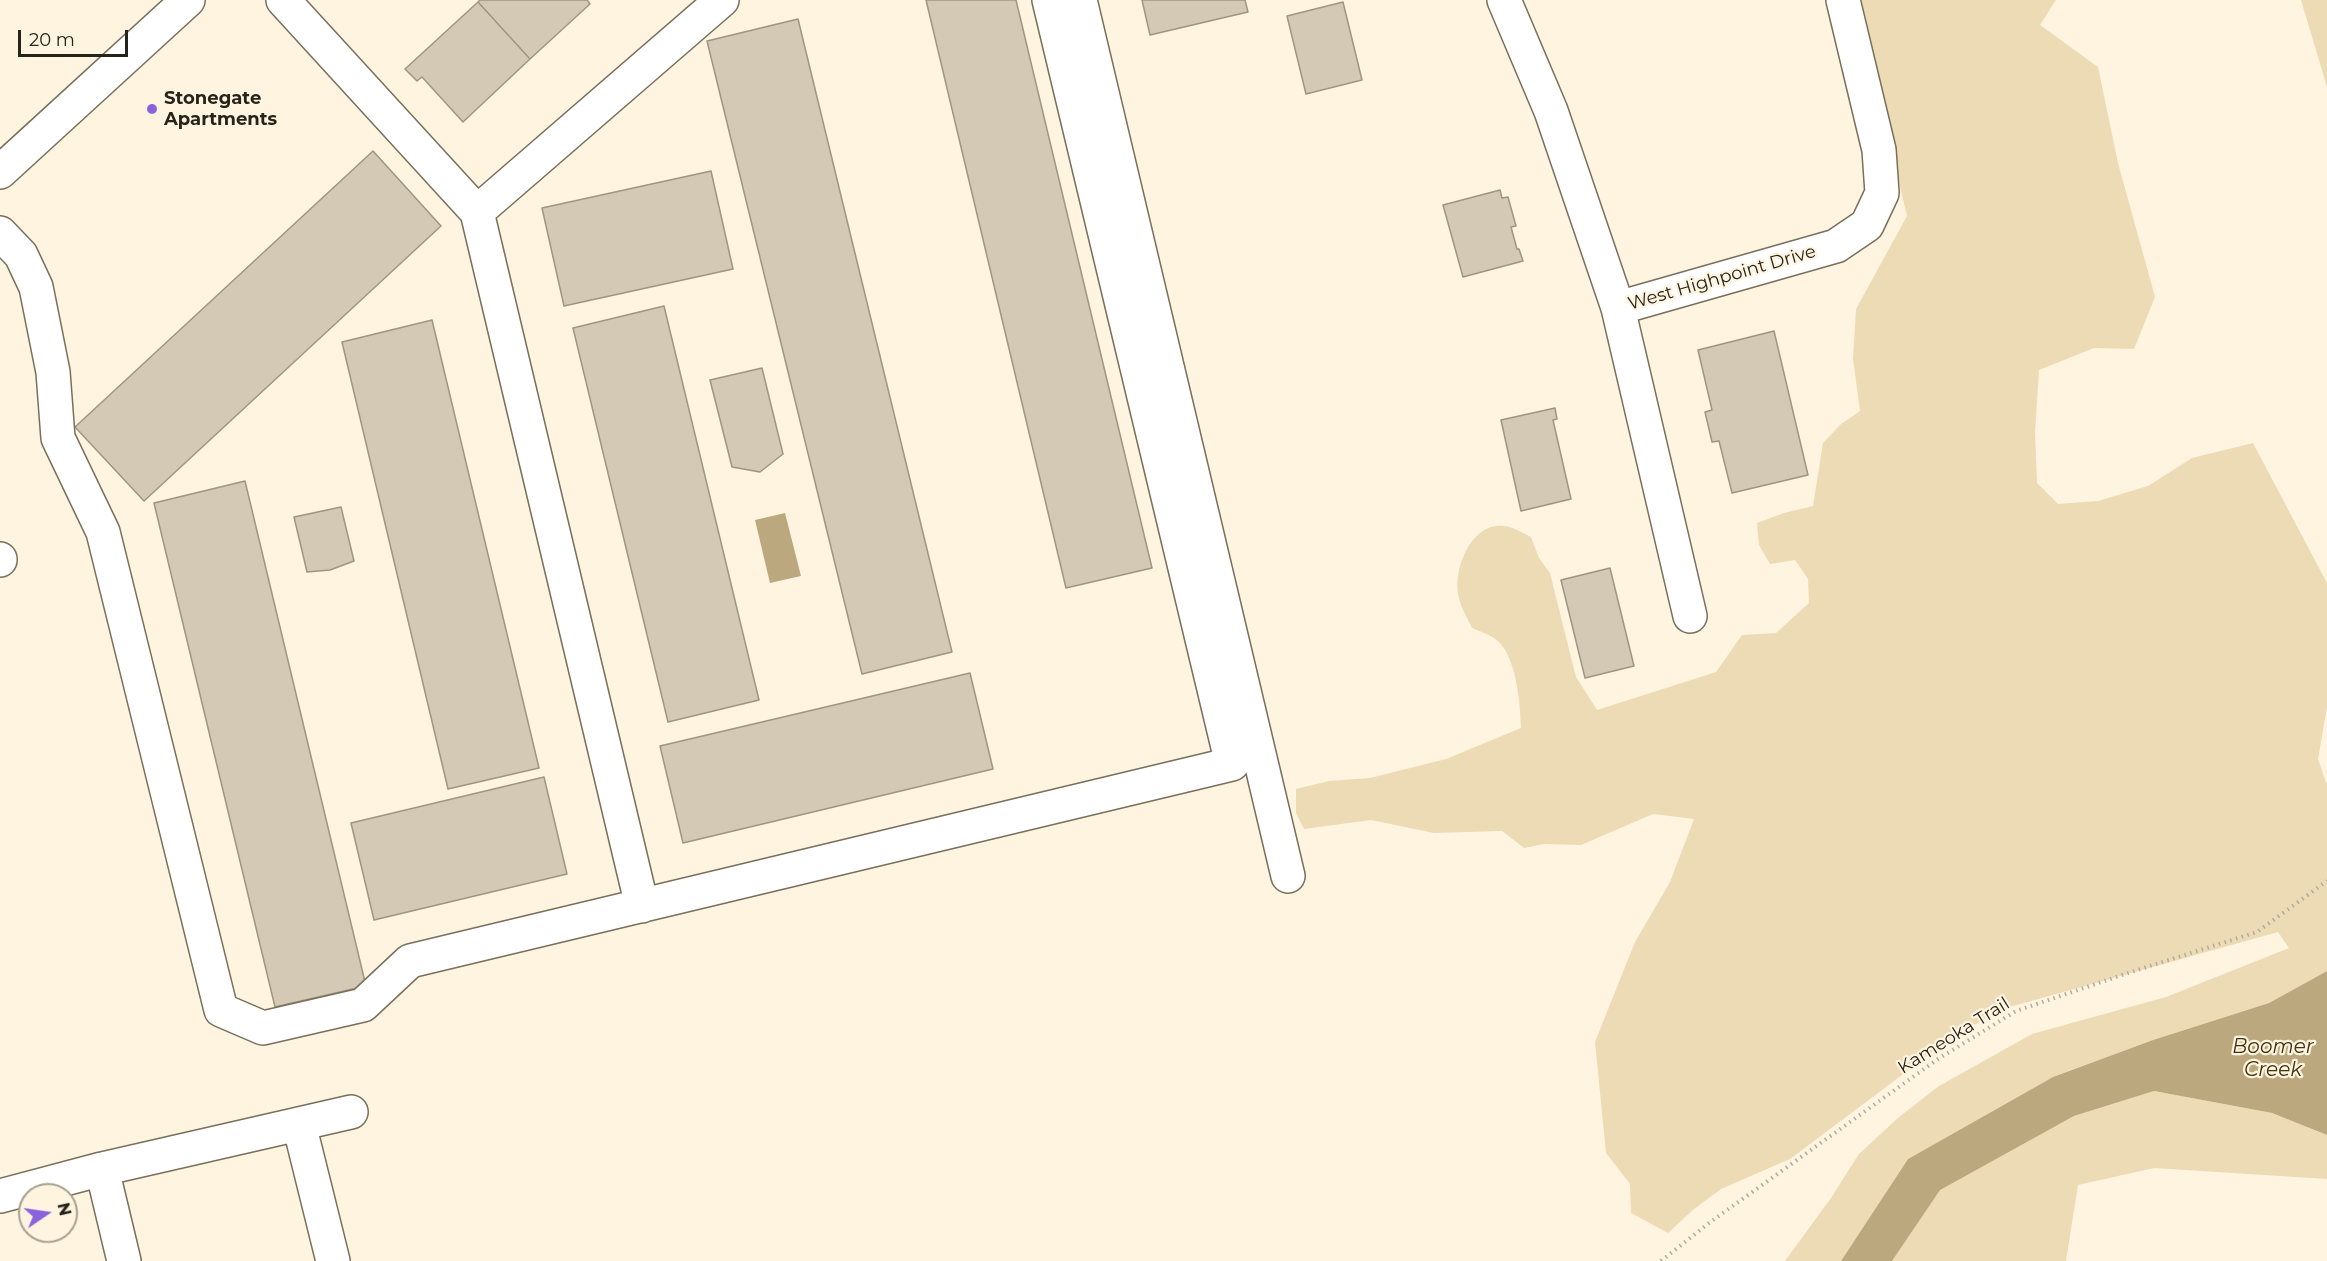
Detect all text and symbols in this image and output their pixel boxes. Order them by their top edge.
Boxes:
scale bar [21,18,130,56]
text: 20 m [29,29,75,51]
place label: Stonegate Apartments [164,88,277,130]
marker: Stonegate Apartments [145,102,159,116]
street label: West Highpoint Drive [1626,241,1818,315]
street label: Kameoka Trail [1894,993,2014,1079]
water label: Boomer Creek [2232,1035,2314,1082]
north arrow [18,1183,78,1243]
text: N [53,1201,75,1218]

